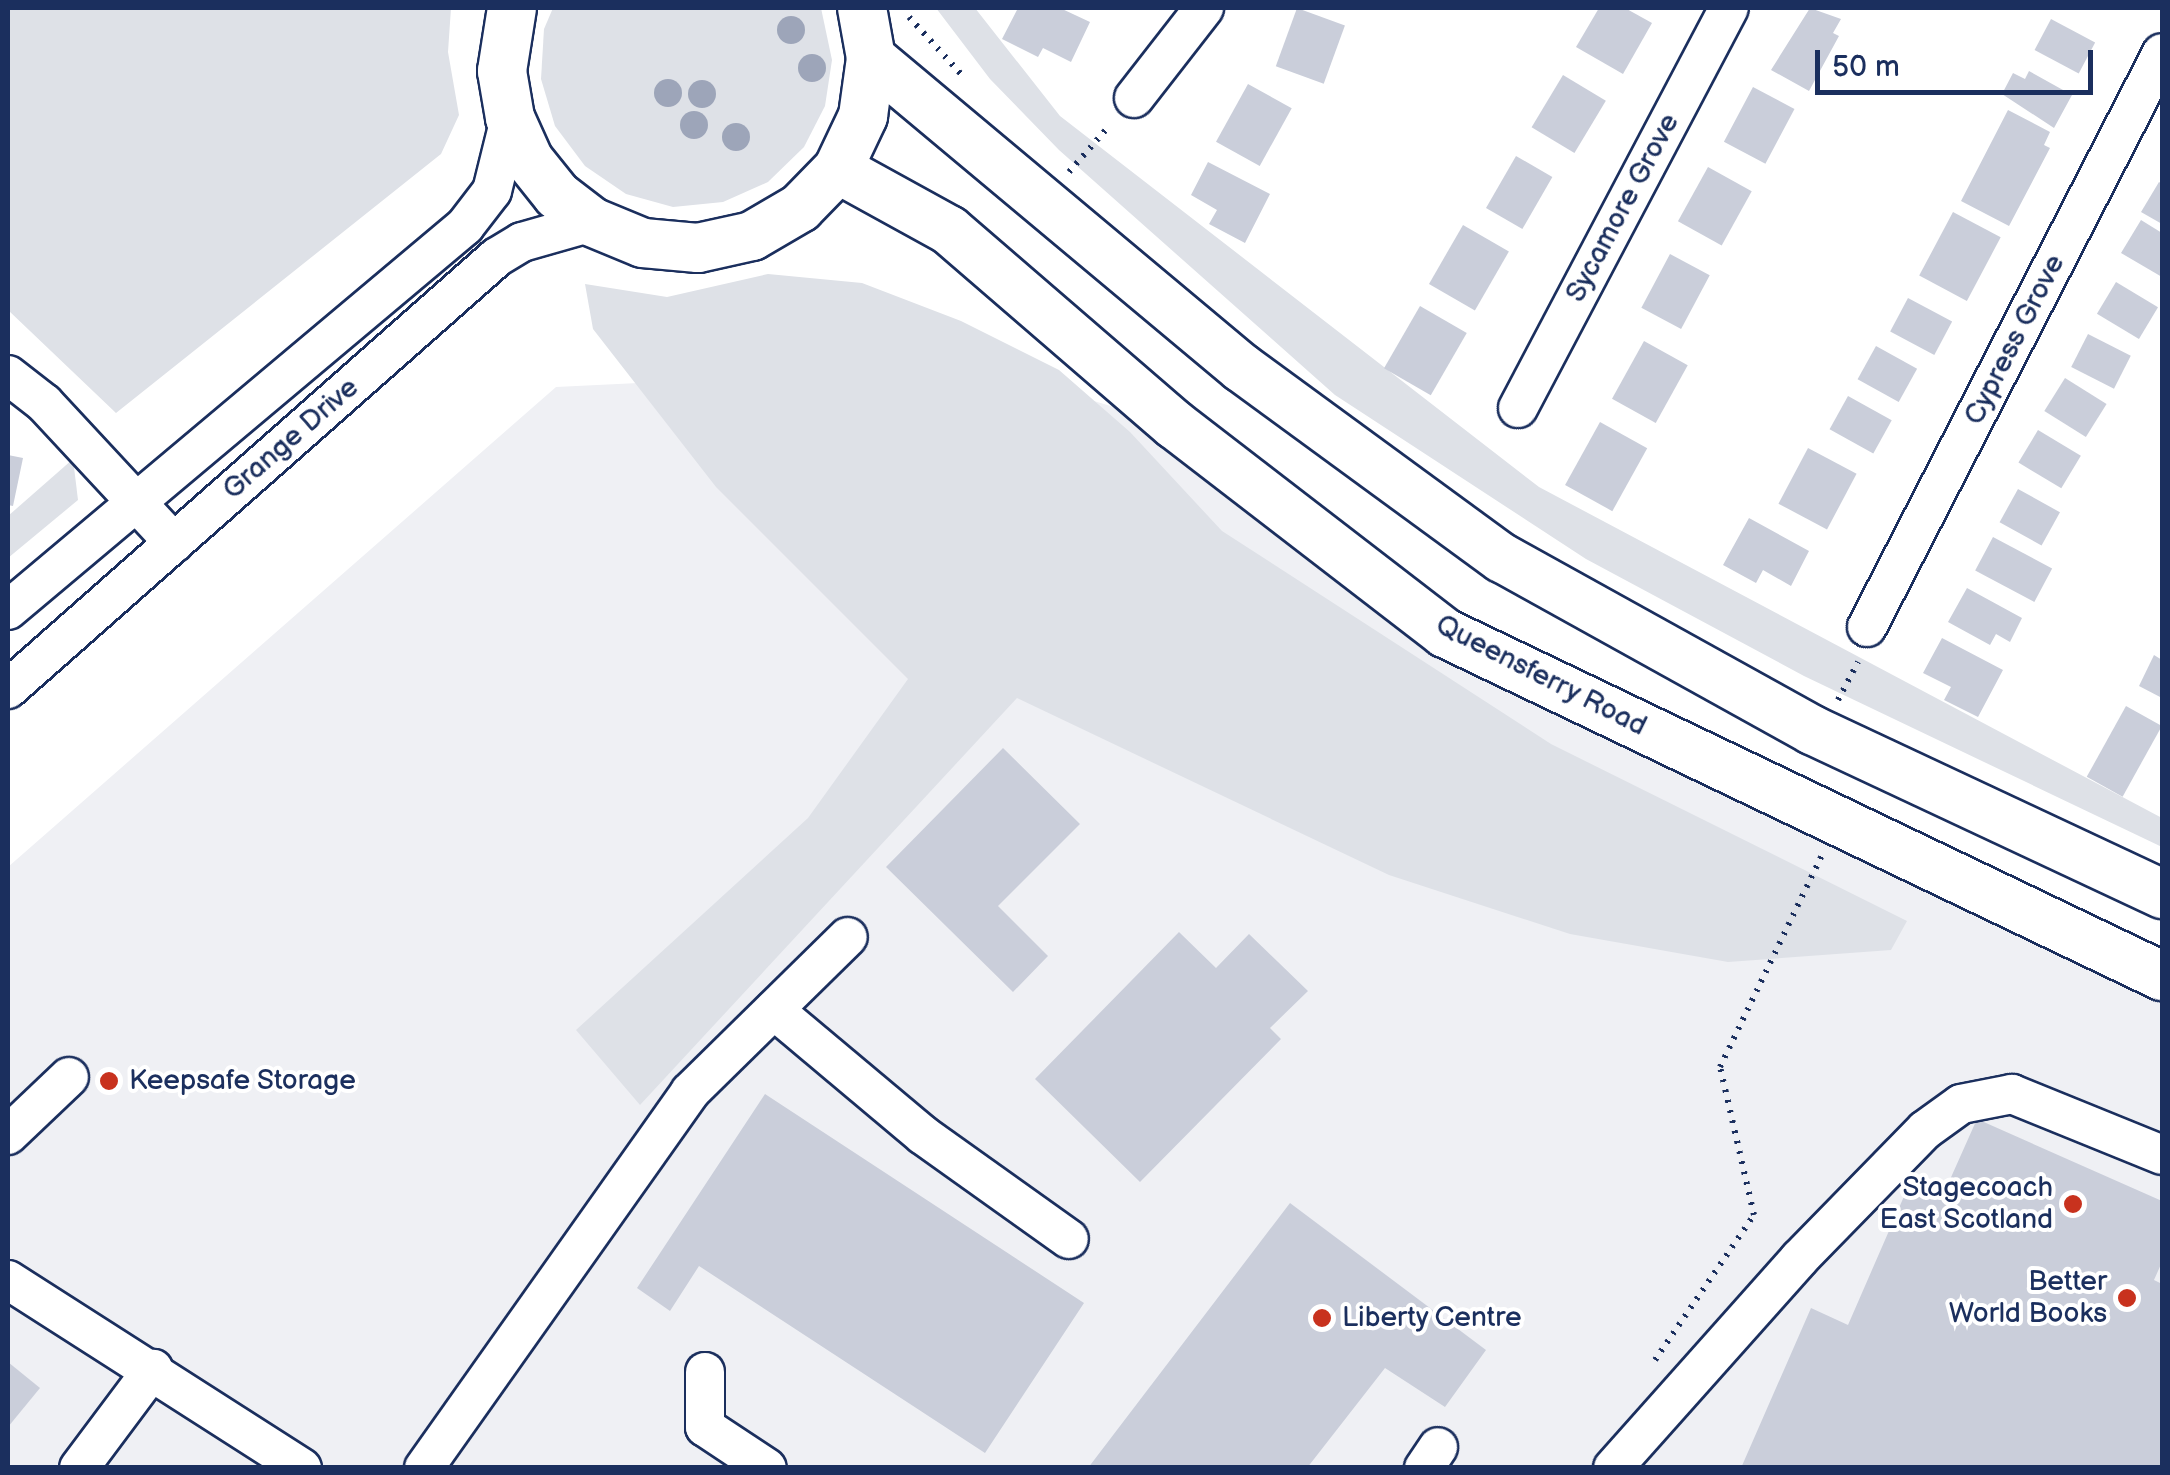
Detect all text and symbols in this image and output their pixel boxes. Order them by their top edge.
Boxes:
scale bar [1820,30,2098,92]
text: 50 m [1832,49,1900,85]
street label: Sycamore Grove [1559,108,1687,308]
street label: Cypress Grove [1958,249,2072,431]
street label: Grange Drive [216,371,366,507]
street label: Queensferry Road [1429,608,1653,744]
place label: Keepsafe Storage [129,1064,356,1098]
marker: Keepsafe Storage [98,1070,120,1092]
place label: Stagecoach East Scotland [1879,1171,2053,1237]
marker: Stagecoach East Scotland [2062,1193,2084,1215]
place label: Better World Books [1949,1265,2107,1331]
marker: Better World Books [2116,1287,2138,1309]
place label: Liberty Centre [1342,1301,1523,1335]
marker: Liberty Centre [1311,1307,1333,1329]

